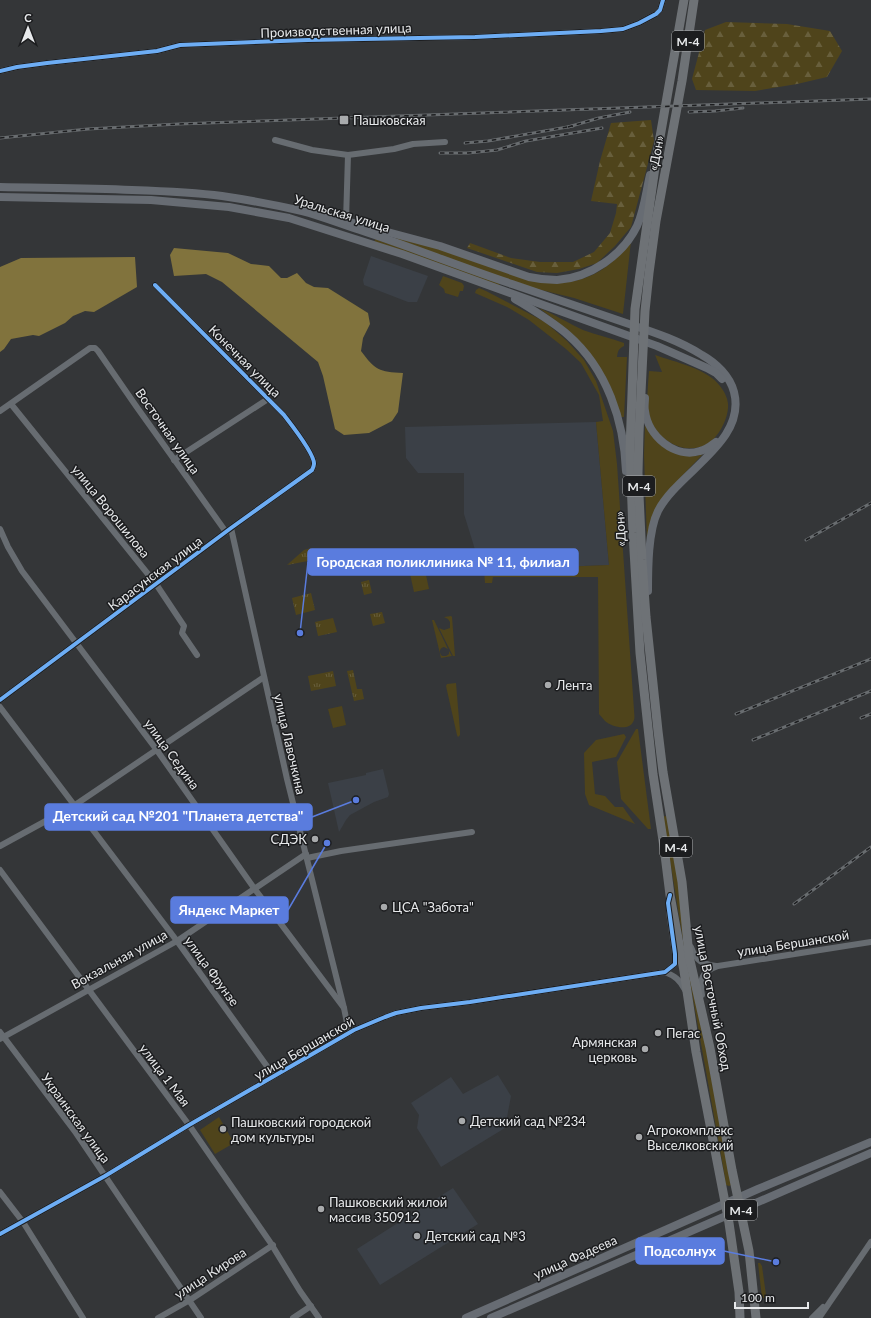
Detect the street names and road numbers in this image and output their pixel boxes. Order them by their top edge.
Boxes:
street label: Производственная улица [260,19,412,41]
road number: М-4 [672,31,704,51]
street label: «Дон» [645,134,667,172]
street label: Уральская улица [292,191,392,235]
street label: Конечная улица [206,322,284,400]
street label: Восточная улица [132,385,204,477]
street label: улица Ворошилова [69,461,153,561]
road number: М-4 [623,476,655,496]
street label: «Дон» [611,511,629,547]
street label: Карасунская улица [105,532,205,614]
street label: улица Лавочкина [271,692,309,796]
street label: улица Седина [141,716,203,792]
road number: М-4 [660,837,692,857]
street label: улица Восточный Обход [691,924,735,1072]
street label: Вокзальная улица [68,926,170,992]
street label: улица Бершанской [736,926,850,960]
street label: улица Фрунзе [181,933,243,1009]
street label: улица Бершанской [251,1013,357,1083]
street label: улица 1 Мая [136,1040,194,1110]
street label: Украинская улица [38,1070,114,1166]
road number: М-4 [725,1200,757,1220]
street label: улица Фадеева [531,1231,619,1283]
street label: улица Кирова [171,1244,249,1302]

